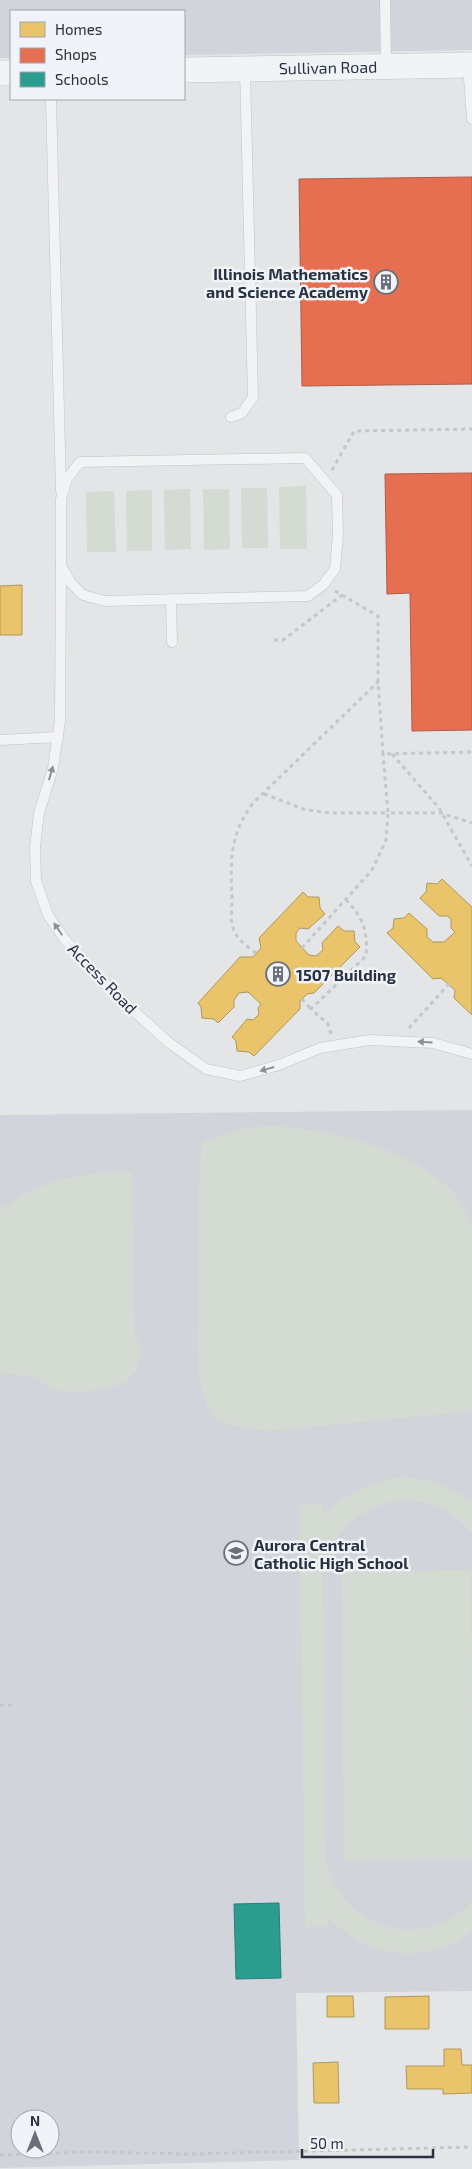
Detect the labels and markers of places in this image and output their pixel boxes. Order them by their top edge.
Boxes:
place label: Illinois Mathematics and Science Academy [206,264,368,302]
building icon: Illinois Mathematics and Science Academy [373,269,399,295]
building icon: 1507 Building [265,961,291,987]
place label: 1507 Building [296,965,397,984]
place label: Aurora Central Catholic High School [254,1535,409,1572]
school or university icon: Aurora Central Catholic High School [223,1540,249,1566]

